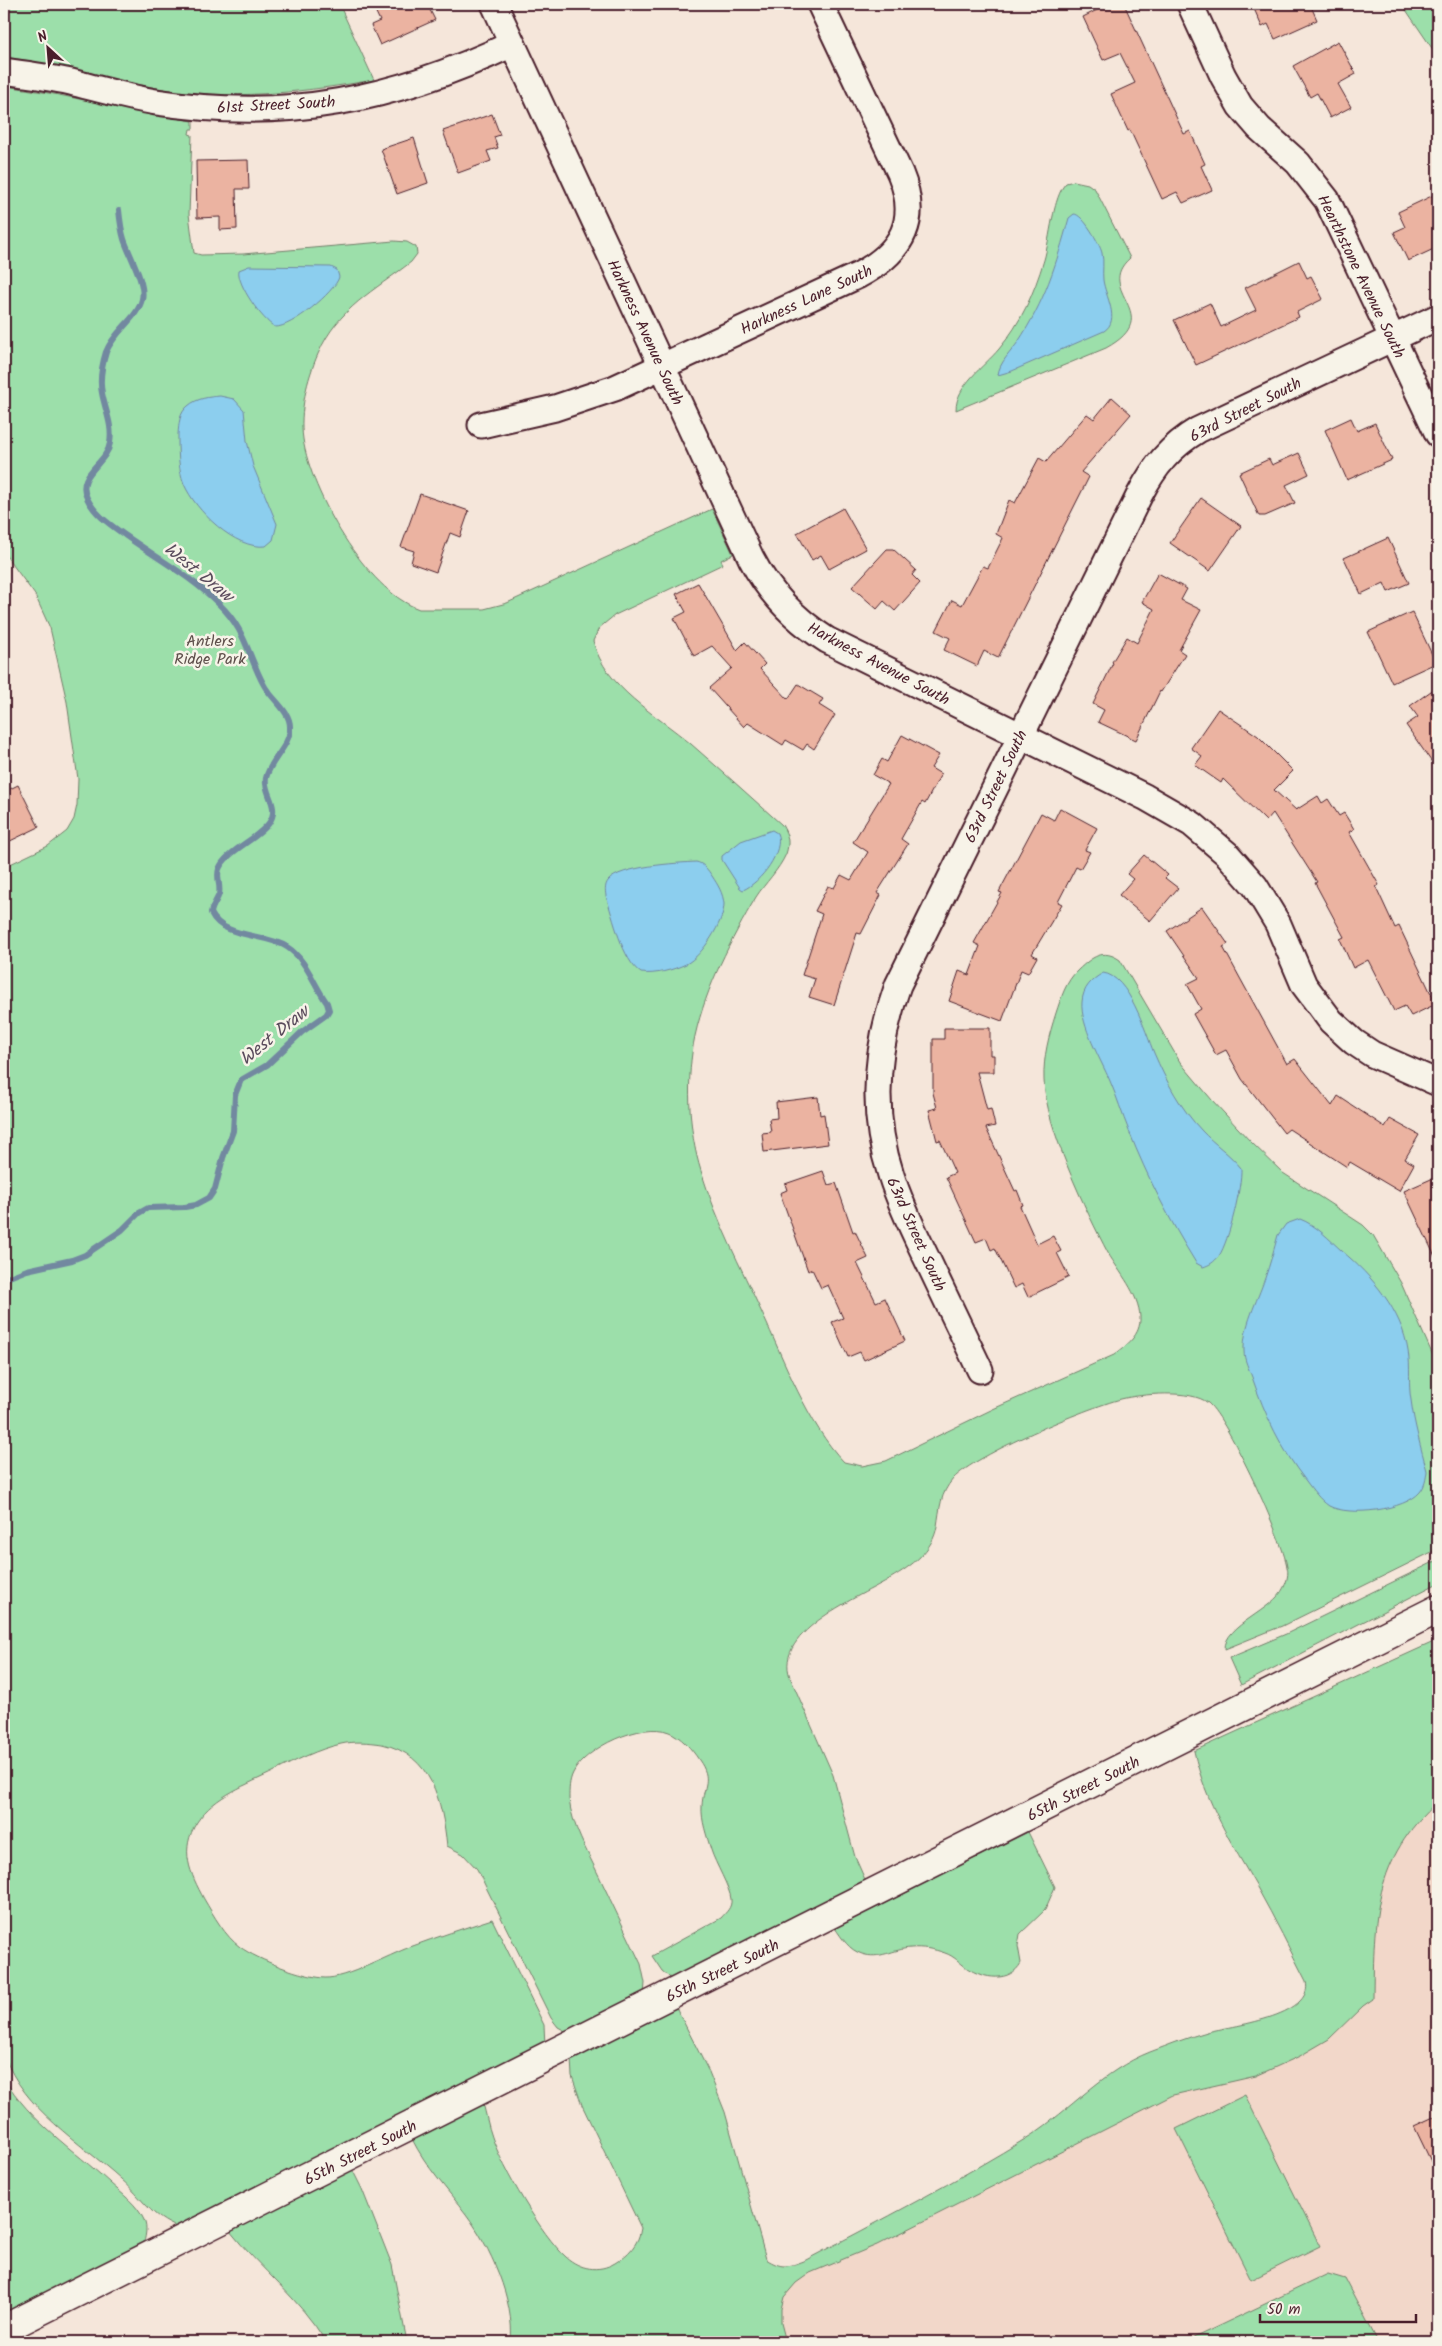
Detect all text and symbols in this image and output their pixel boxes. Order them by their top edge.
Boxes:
north arrow [22,22,72,72]
text: N [34,25,52,49]
street label: 61st Street South [216,90,336,121]
street label: Hearthstone Avenue South [1310,190,1411,363]
street label: Harkness Avenue South [600,256,689,410]
street label: Harkness Lane South [736,259,877,342]
street label: 63rd Street South [1185,371,1306,449]
water label: West Draw [157,536,241,612]
street label: Harkness Avenue South [802,616,954,713]
park label: Antlers Ridge Park [174,629,246,672]
street label: 63rd Street South [958,726,1035,847]
water label: West Draw [234,997,318,1073]
street label: 63rd Street South [879,1173,952,1296]
street label: 65th Street South [1023,1750,1145,1829]
street label: 65th Street South [662,1933,784,2010]
street label: 65th Street South [300,2114,422,2193]
scale bar [1260,2291,1416,2323]
text: 50 m [1267,2298,1301,2322]

